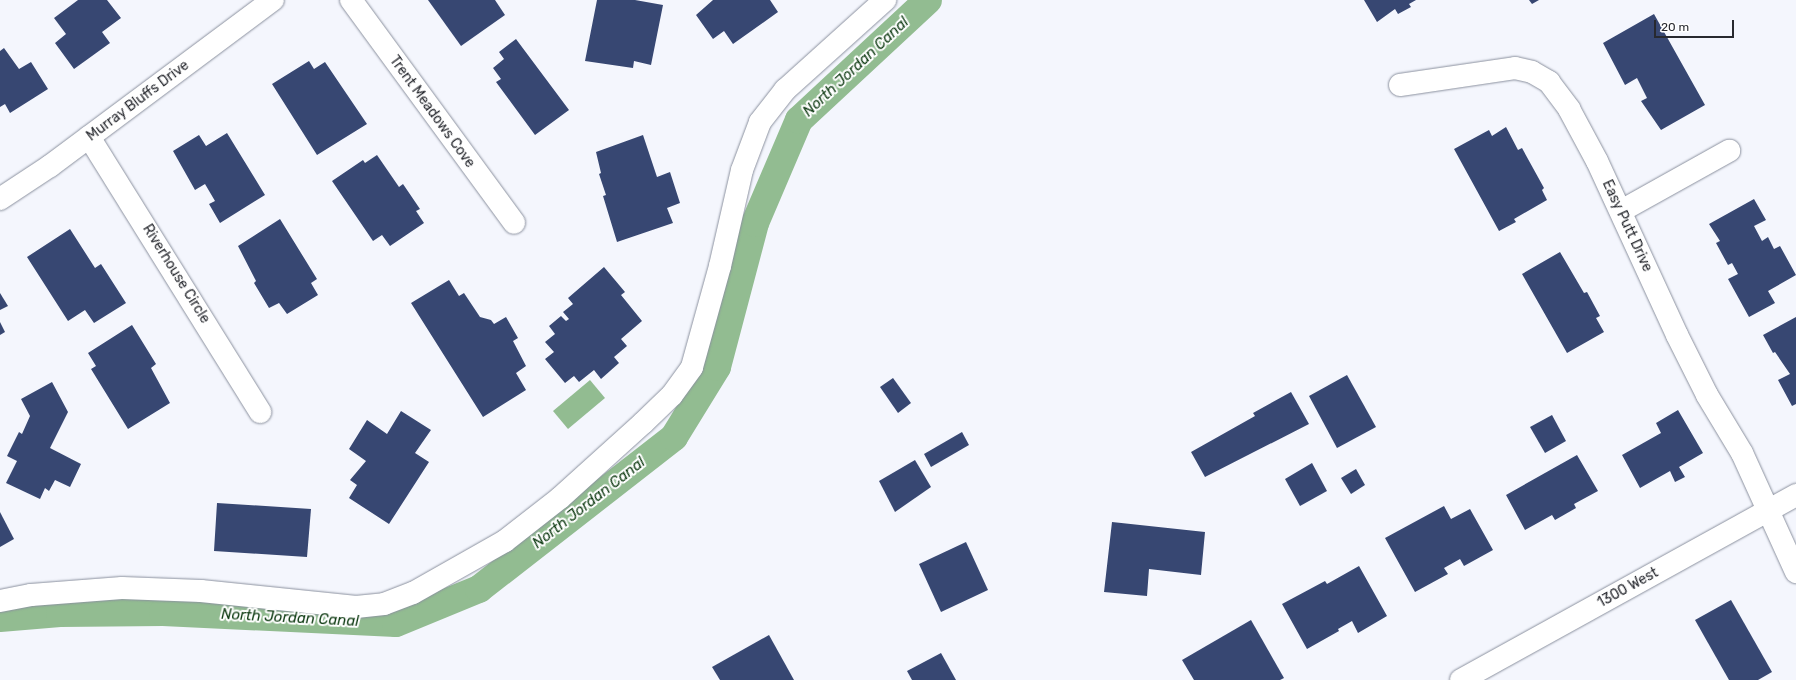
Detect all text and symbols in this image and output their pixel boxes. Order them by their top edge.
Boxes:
scale bar [1656,12,1736,38]
water label: North Jordan Canal [799,13,913,121]
text: 20 m [1661,20,1689,34]
street label: Trent Meadows Cove [386,53,478,171]
street label: Murray Bluffs Drive [83,57,193,145]
street label: Easy Putt Drive [1598,177,1656,275]
street label: Riverhouse Circle [139,221,213,327]
water label: North Jordan Canal [529,453,649,553]
street label: 1300 West [1595,564,1661,612]
water label: North Jordan Canal [221,605,359,631]

